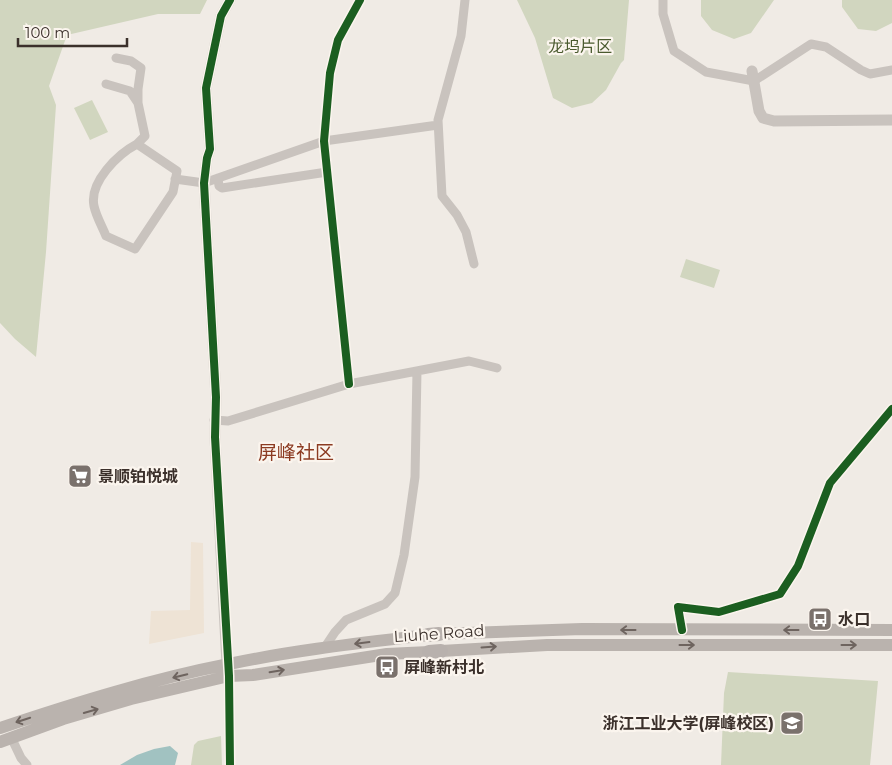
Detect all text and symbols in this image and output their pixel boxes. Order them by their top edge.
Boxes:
scale bar [18,15,126,47]
text: 100 m [25,23,70,42]
park label: 龙坞片区 [548,37,612,56]
district label: 屏峰社区 [258,441,334,464]
supermarket icon: 景顺铂悦城 [67,463,93,489]
place label: 景顺铂悦城 [98,467,178,486]
bus stop icon: 水口 [807,606,833,632]
place label: 水口 [838,610,870,629]
street label: Liuhe Road [393,621,485,646]
one-way arrow [621,625,637,635]
one-way arrow [783,625,800,635]
one-way arrow [354,638,370,648]
one-way arrow [678,640,694,650]
one-way arrow [840,640,857,650]
one-way arrow [481,643,497,652]
bus stop icon: 屏峰新村北 [374,654,400,680]
place label: 屏峰新村北 [404,658,484,677]
one-way arrow [269,666,285,676]
one-way arrow [172,671,188,681]
one-way arrow [83,705,99,715]
school or university icon: 浙江工业大学(屏峰校区) [779,710,805,736]
place label: 浙江工业大学(屏峰校区) [603,714,774,733]
one-way arrow [16,716,32,725]

